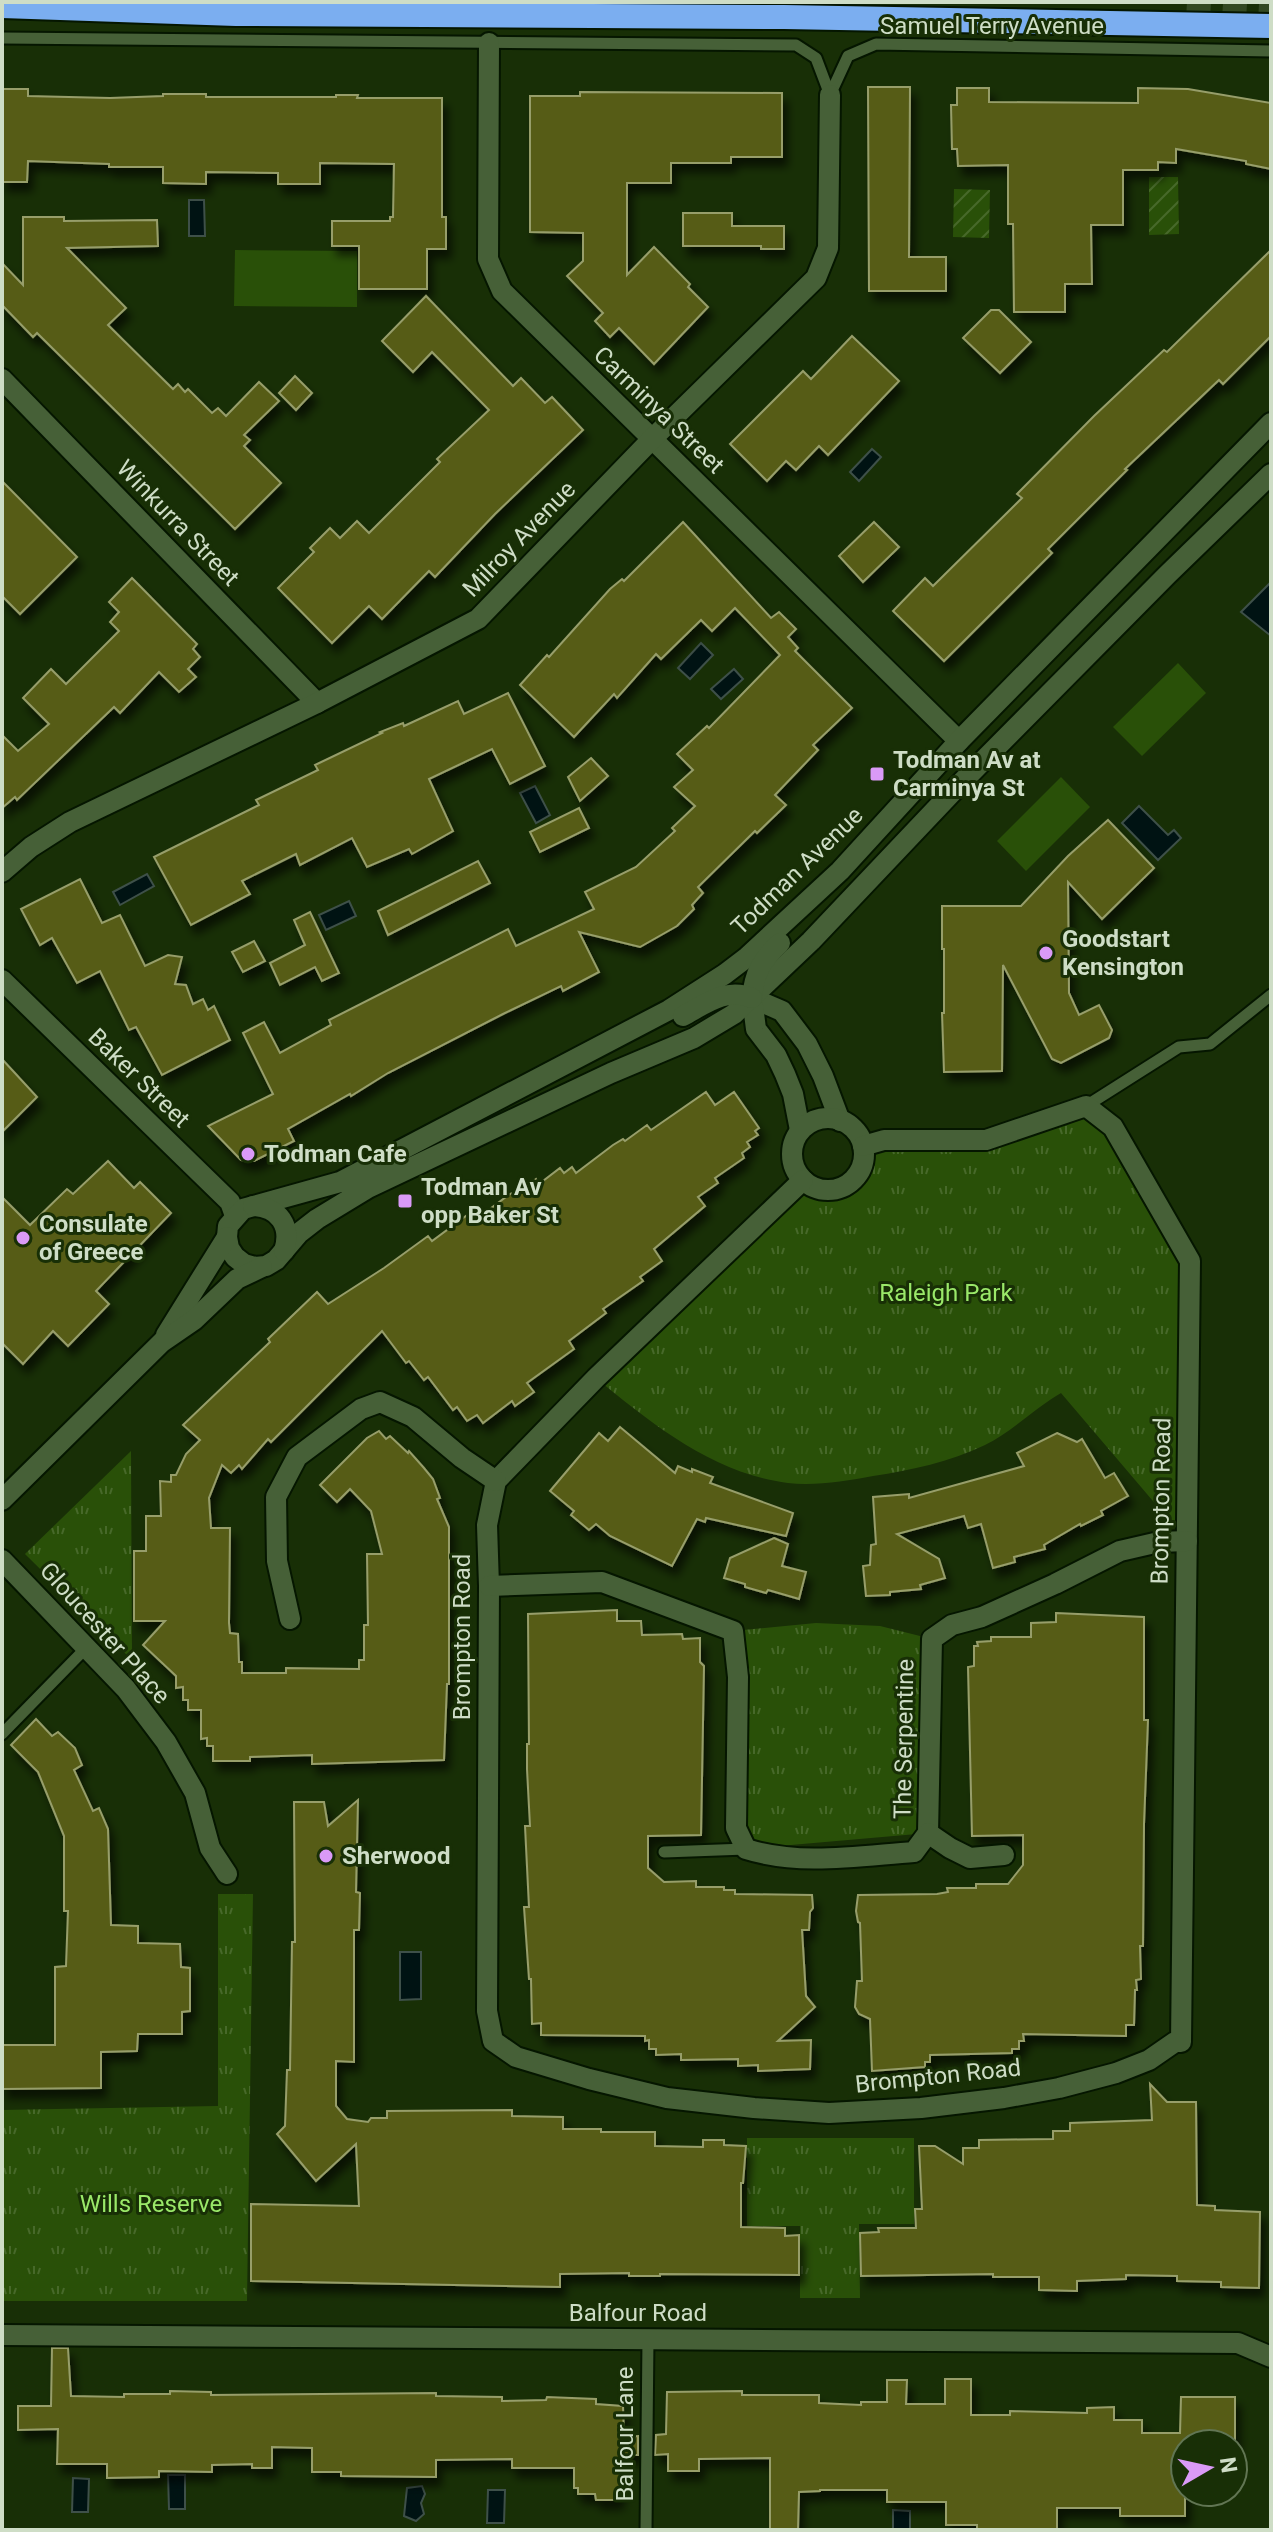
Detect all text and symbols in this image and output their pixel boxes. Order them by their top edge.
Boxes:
street label: Samuel Terry Avenue [880,12,1104,40]
street label: Carminya Street [588,341,730,479]
street label: Winkurra Street [111,454,245,592]
street label: Milroy Avenue [457,475,581,603]
place label: Todman Av at Carminya St [893,746,1041,802]
marker: Todman Av at Carminya St [868,765,886,783]
street label: Todman Avenue [725,801,869,941]
place label: Goodstart Kensington [1062,925,1184,981]
marker: Goodstart Kensington [1037,944,1055,962]
street label: Baker Street [82,1023,196,1133]
place label: Todman Cafe [264,1140,407,1168]
marker: Todman Cafe [239,1145,257,1163]
place label: Todman Av opp Baker St [421,1173,559,1229]
marker: Todman Av opp Baker St [396,1192,414,1210]
place label: Consulate of Greece [39,1210,148,1266]
marker: Consulate of Greece [14,1229,32,1247]
park label: Raleigh Park [879,1279,1013,1307]
street label: Brompton Road [1146,1417,1176,1585]
street label: Brompton Road [448,1554,476,1720]
street label: Gloucester Place [34,1556,176,1710]
street label: The Serpentine [889,1659,919,1819]
place label: Sherwood [342,1842,450,1870]
marker: Sherwood [317,1847,335,1865]
street label: Brompton Road [854,2053,1022,2099]
park label: Wills Reserve [80,2190,222,2218]
street label: Balfour Road [569,2299,707,2327]
street label: Balfour Lane [611,2366,639,2502]
north arrow [1169,2428,1249,2508]
text: N [1215,2455,1242,2475]

